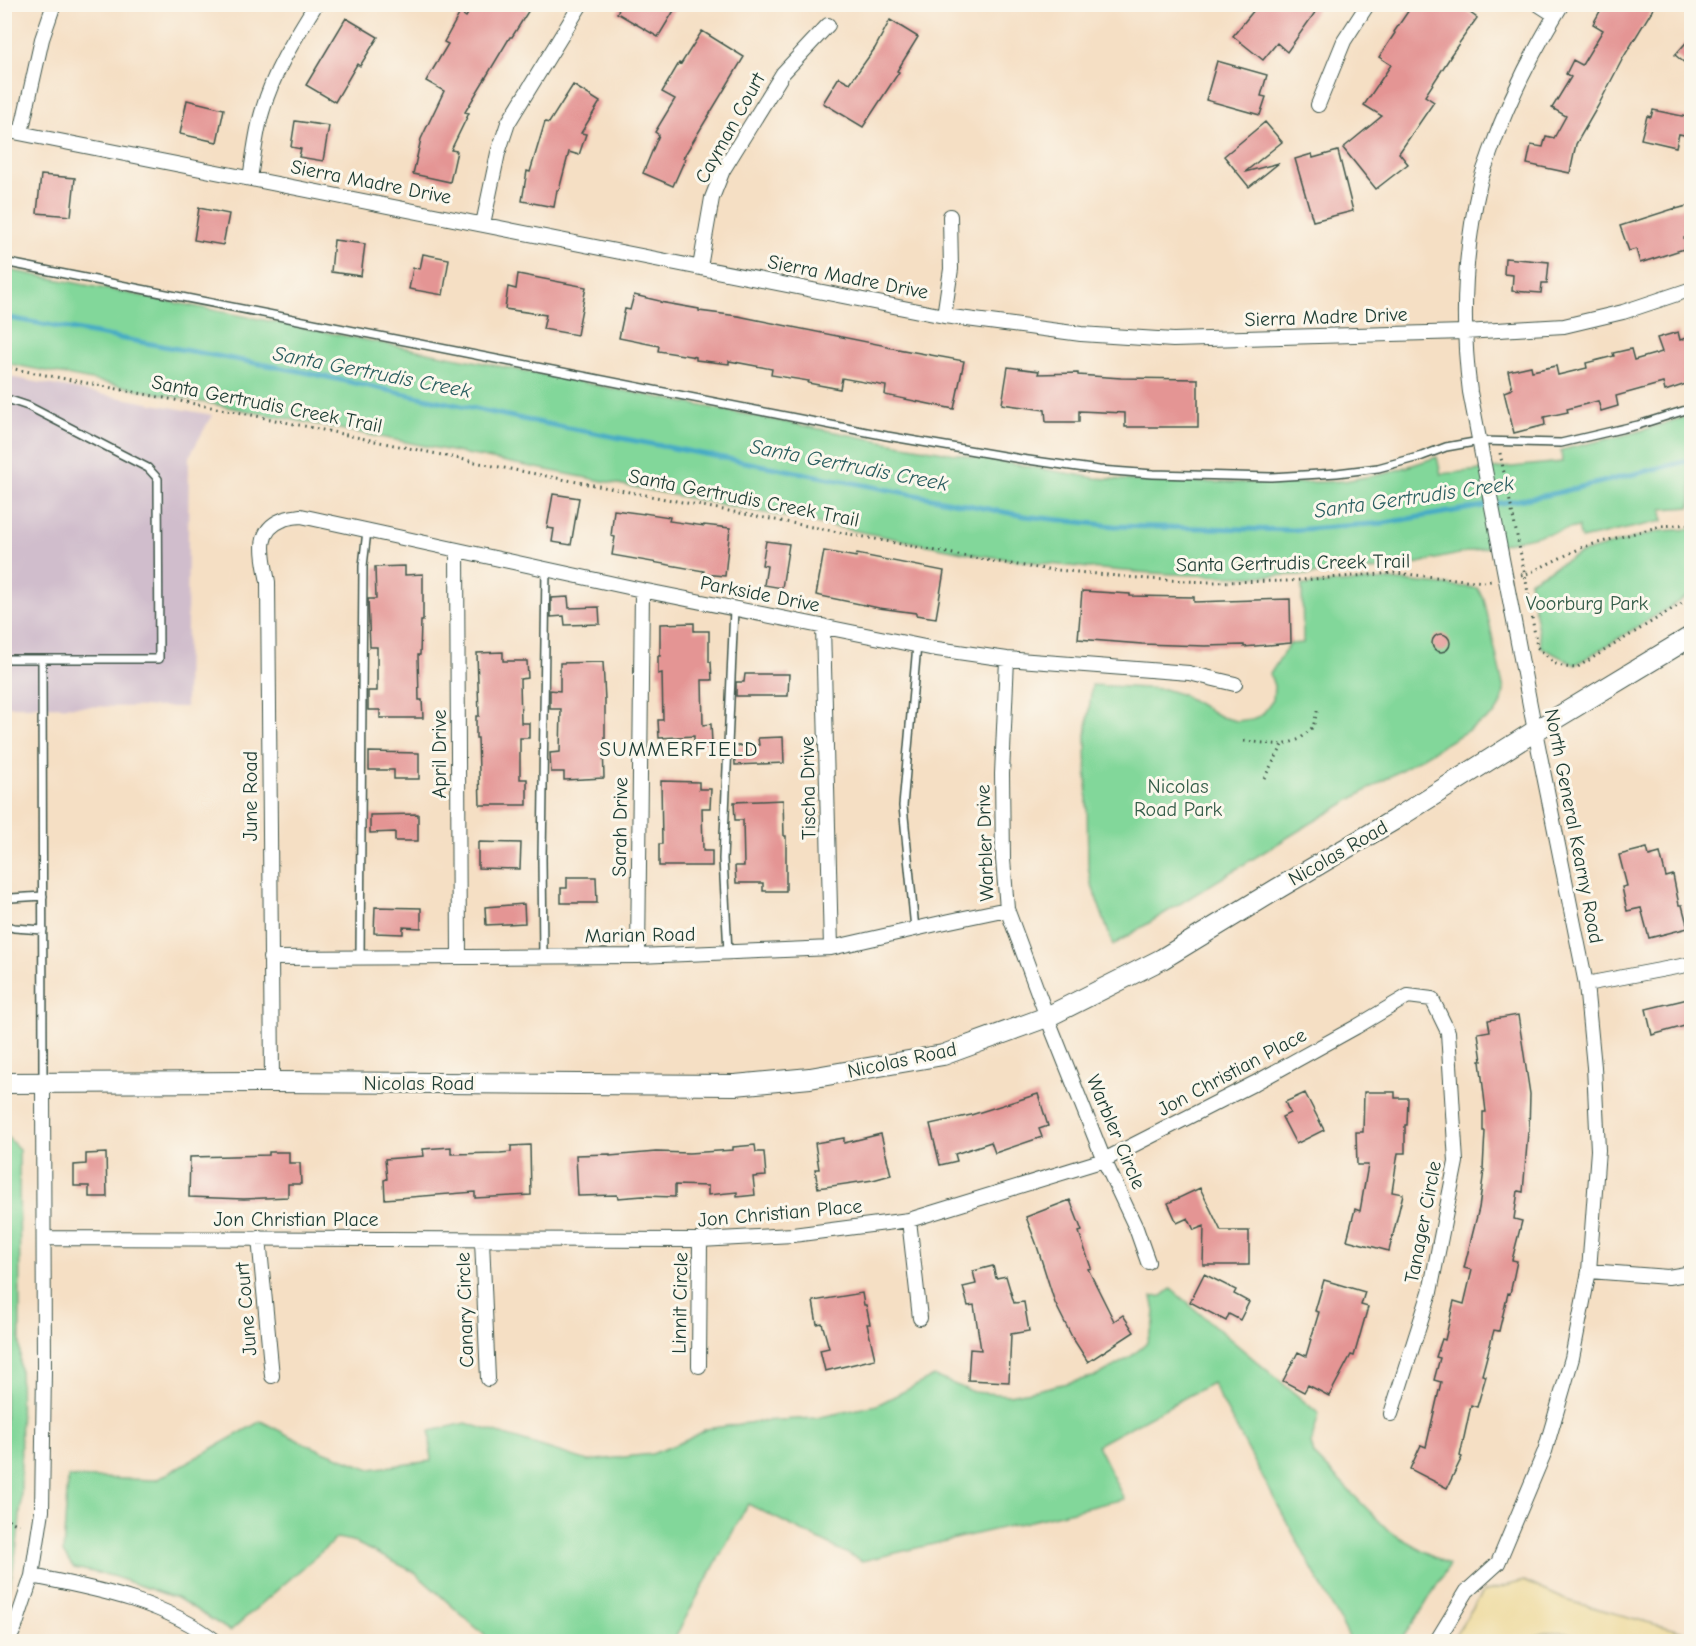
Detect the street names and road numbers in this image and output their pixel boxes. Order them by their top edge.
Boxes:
street label: Cayman Court [690,68,770,187]
street label: Sierra Madre Drive [289,155,453,209]
street label: Sierra Madre Drive [766,250,930,304]
street label: Sierra Madre Drive [1244,303,1408,331]
street label: Santa Gertrudis Creek Trail [150,370,384,438]
street label: Santa Gertrudis Creek Trail [627,464,861,532]
street label: Santa Gertrudis Creek Trail [1176,549,1410,577]
street label: Parkside Drive [698,571,822,617]
street label: North General Kearny Road [1540,707,1608,945]
street label: April Drive [428,710,451,798]
street label: Tischa Drive [796,736,820,840]
street label: June Road [239,751,262,841]
street label: Sarah Drive [608,777,632,877]
street label: Warbler Drive [971,784,999,902]
street label: Nicolas Road [1284,815,1392,891]
street label: Marian Road [584,923,696,947]
street label: Jon Christian Place [1154,1023,1310,1121]
street label: Nicolas Road [845,1037,959,1083]
street label: Warbler Circle [1082,1071,1150,1193]
street label: Nicolas Road [364,1072,474,1095]
street label: Tanager Circle [1400,1159,1446,1285]
street label: Jon Christian Place [697,1194,863,1232]
street label: Jon Christian Place [213,1208,379,1231]
street label: Canary Circle [451,1252,479,1368]
street label: Linnit Circle [668,1252,692,1354]
street label: June Court [230,1260,262,1357]

